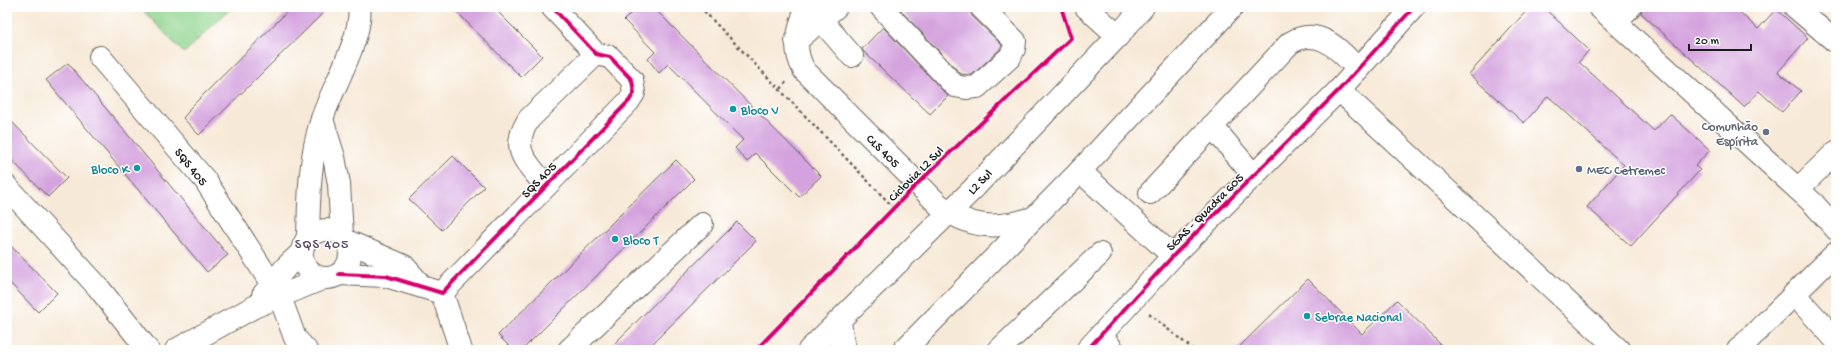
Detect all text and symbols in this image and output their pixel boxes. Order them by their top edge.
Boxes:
scale bar [1689,26,1751,52]
text: 20 m [1695,35,1720,49]
marker: Bloco V [728,104,738,114]
place label: Bloco V [740,104,779,119]
place label: Comunhão Espírita [1702,120,1759,150]
marker: Comunhão Espírita [1761,127,1771,137]
street label: CLS 405 [862,132,902,172]
street label: Ciclovia L2 Sul [886,144,948,206]
street label: SQS 405 [170,146,210,190]
street label: SQS 405 [519,159,561,202]
place label: Bloco K [90,163,131,178]
marker: Bloco K [132,163,142,173]
marker: MEC Cetremec [1574,164,1584,174]
place label: MEC Cetremec [1587,164,1666,179]
street label: L2 Sul [965,167,996,198]
street label: SGAS - Quadra 605 [1164,171,1248,255]
marker: Bloco T [610,234,620,244]
place label: Bloco T [622,234,660,249]
district label: SQS 405 [295,237,349,254]
marker: Sebrae Nacional [1302,311,1312,321]
place label: Sebrae Nacional [1315,311,1402,326]

